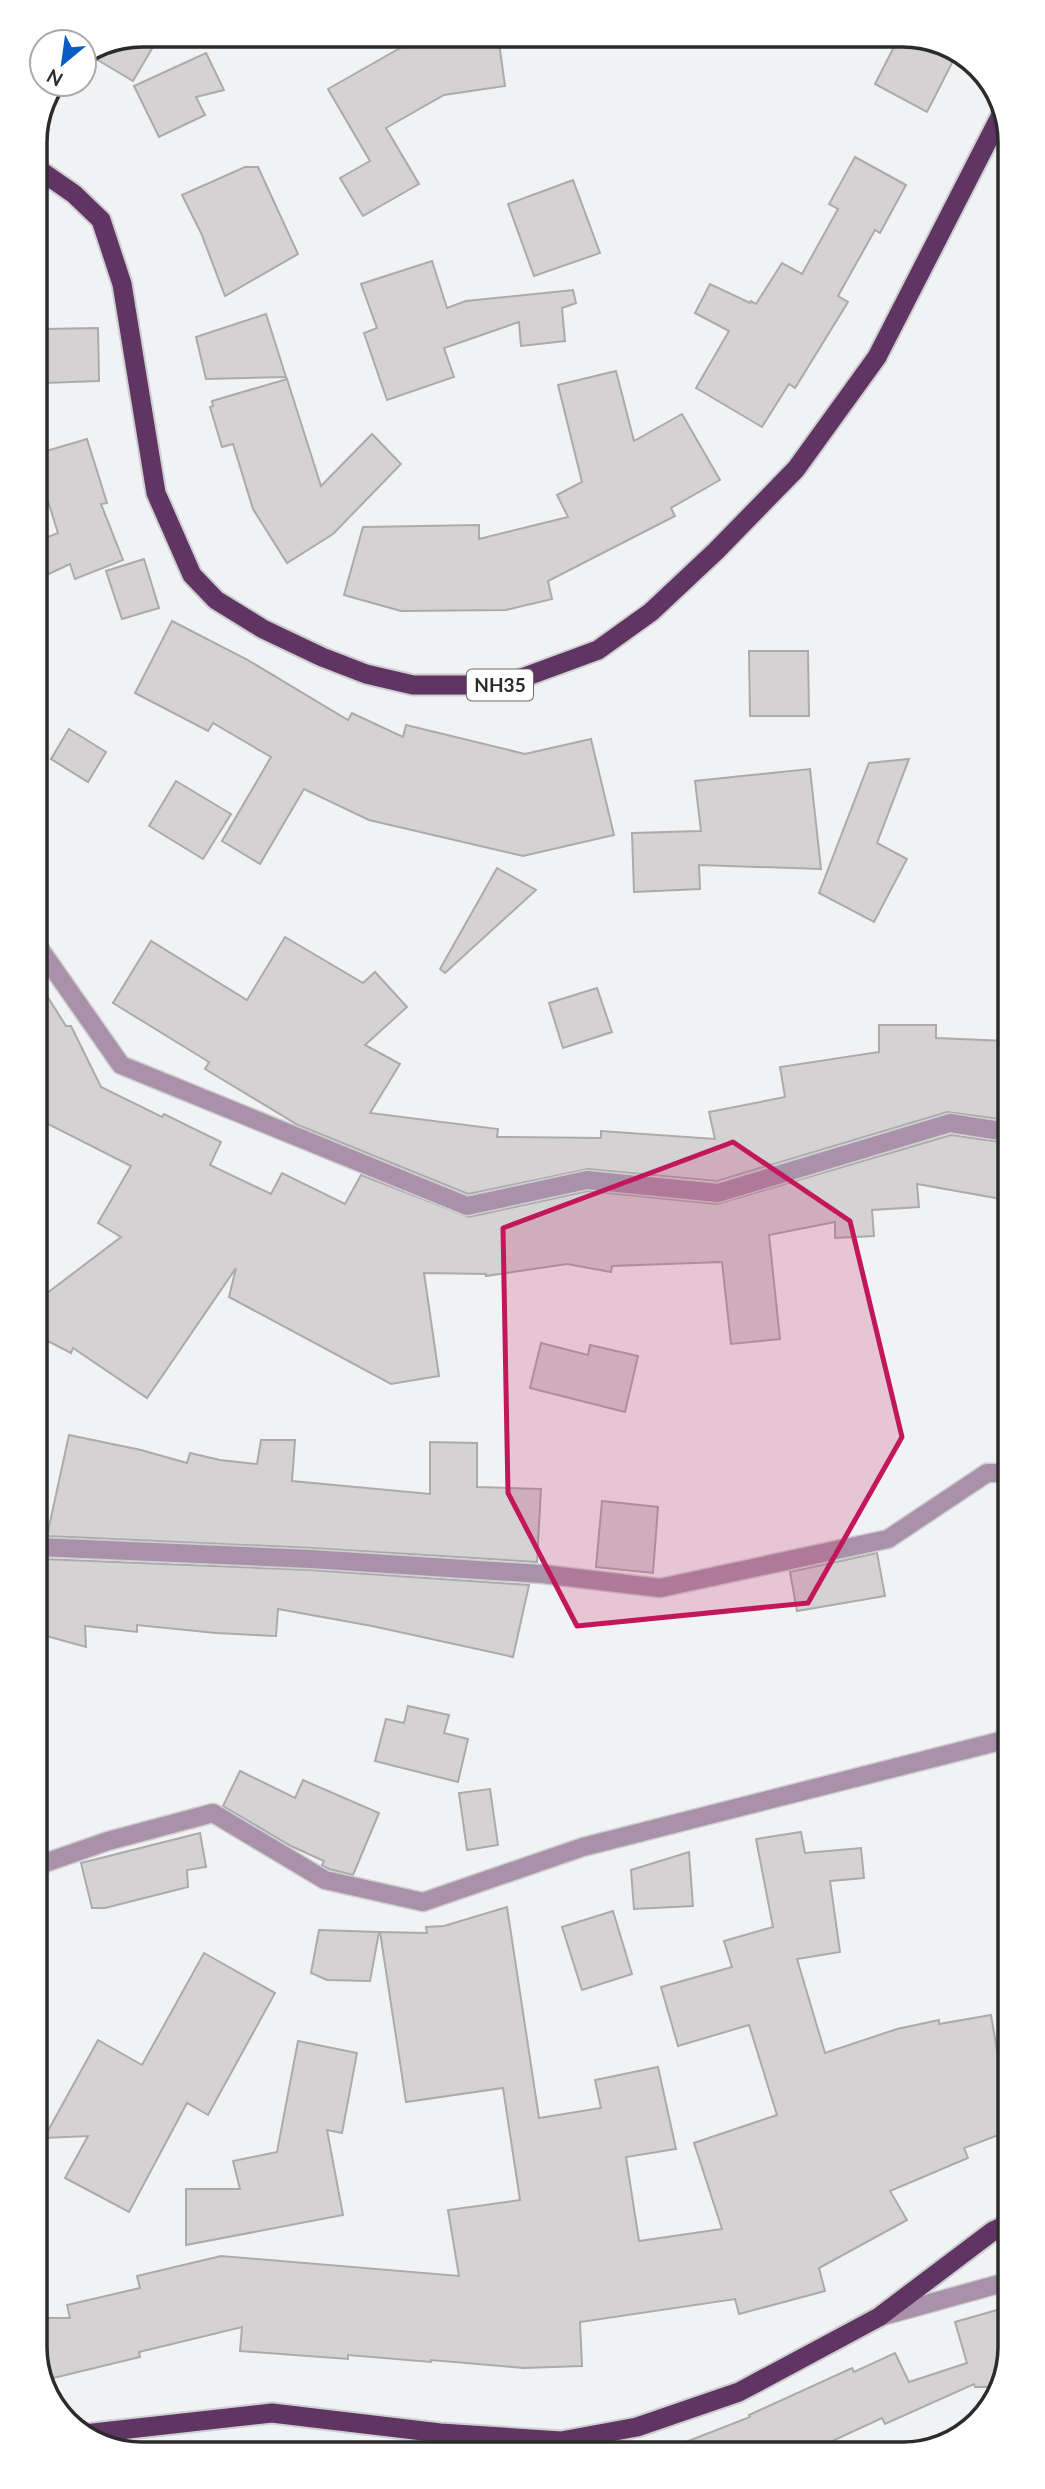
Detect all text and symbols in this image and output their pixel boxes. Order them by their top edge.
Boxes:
north arrow [28,28,98,98]
text: N [43,65,66,92]
road number: NH35 [467,670,533,700]

